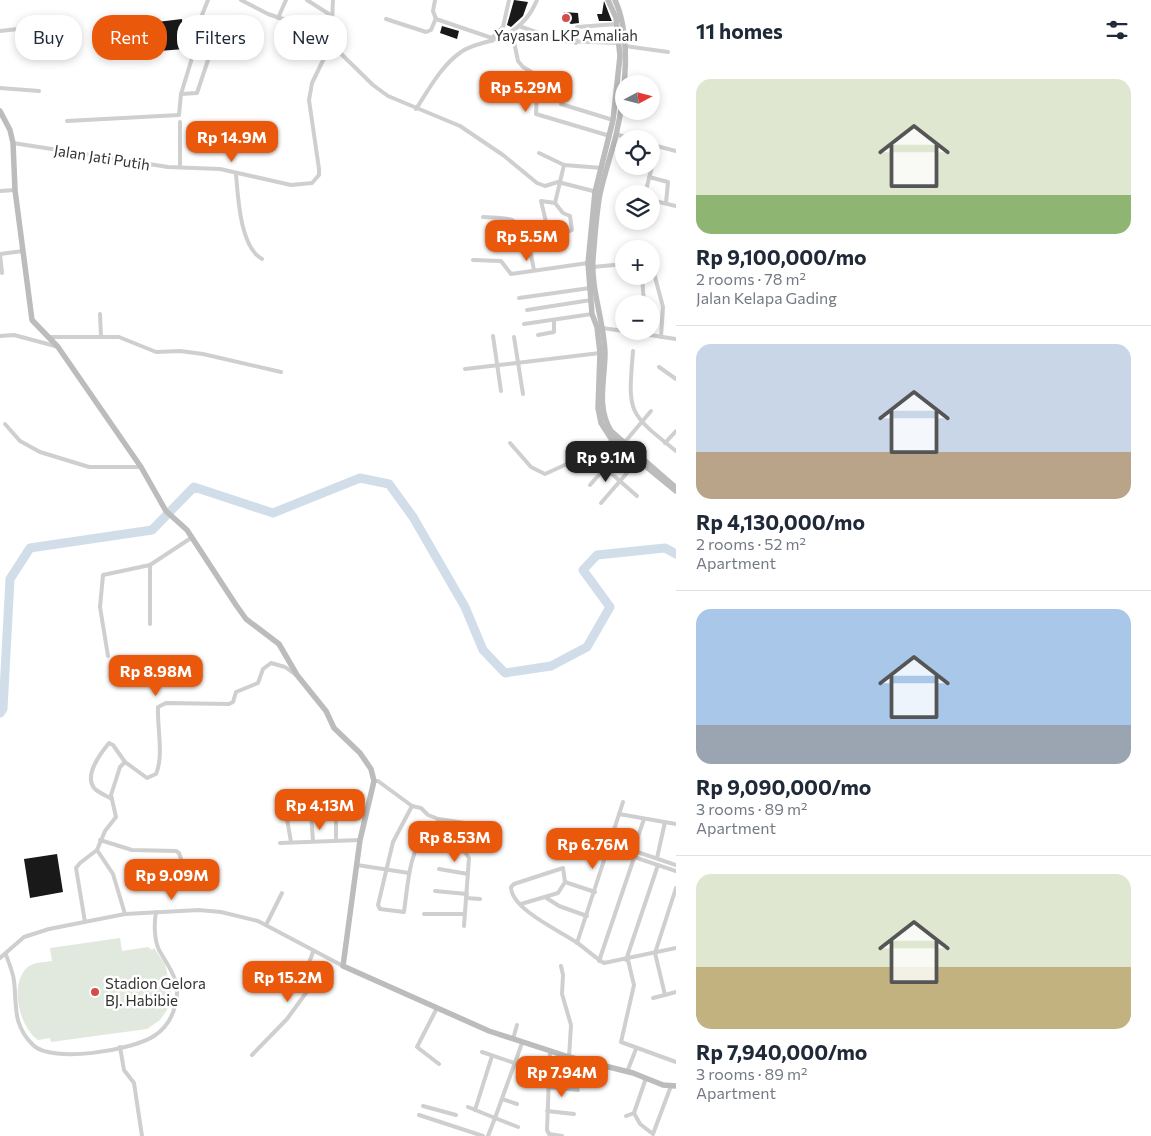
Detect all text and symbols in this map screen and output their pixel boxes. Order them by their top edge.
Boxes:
marker: Yayasan LKP Amaliah [560,12,572,24]
chip: Buy [15,15,82,60]
chip: Rent [92,15,167,60]
chip: Filters [177,15,264,60]
chip: New [274,15,347,60]
icon: filters [1103,16,1131,44]
text: 11 homes [696,18,783,43]
place label: Yayasan LKP Amaliah [494,26,638,44]
pin: Rp 5.29M [474,70,578,113]
north arrow [615,75,660,120]
map controls [615,75,660,340]
text: Rp 5.29M [490,77,562,96]
icon: home [869,111,959,201]
pin: Rp 14.9M [180,120,284,163]
text: Rp 14.9M [197,127,267,146]
button: locate [615,130,660,175]
street label: Jalan Jati Putih [53,141,151,173]
button: layers [615,185,660,230]
pin: Rp 5.5M [481,220,573,262]
text: Rp 5.5M [496,226,558,245]
button: + [615,240,660,285]
text: Rp 9,100,000/mo [696,244,867,269]
text: 2 rooms · 78 m² [696,269,806,288]
text: Jalan Kelapa Gading [696,288,837,307]
button: − [615,295,660,340]
icon: home [869,377,959,467]
pin: Rp 9.1M [560,440,652,483]
text: Rp 9.1M [577,447,635,466]
text: Rp 4,130,000/mo [696,509,865,534]
text: 2 rooms · 52 m² [696,534,806,553]
text: Apartment [696,553,776,572]
icon: home [869,642,959,732]
pin: Rp 8.98M [104,654,208,697]
text: Rp 8.98M [120,661,192,680]
text: Rp 9,090,000/mo [696,774,871,799]
pin: Rp 4.13M [268,788,372,831]
text: Rp 4.13M [286,795,354,814]
text: 3 rooms · 89 m² [696,799,807,818]
text: Apartment [696,818,776,837]
pin: Rp 8.53M [403,820,507,863]
text: Rp 8.53M [419,827,491,846]
pin: Rp 6.76M [541,828,645,870]
text: Rp 6.76M [557,834,629,853]
pin: Rp 9.09M [120,858,224,901]
text: Rp 9.09M [135,865,209,884]
icon: home [869,907,959,997]
pin: Rp 15.2M [236,960,340,1003]
text: Rp 15.2M [254,967,322,986]
place label: Stadion Gelora BJ. Habibie [105,974,206,1009]
marker: Stadion Gelora BJ. Habibie [89,986,101,998]
text: Rp 7,940,000/mo [696,1039,867,1064]
pin: Rp 7.94M [510,1056,614,1098]
text: Rp 7.94M [527,1062,597,1081]
text: 3 rooms · 89 m² [696,1064,807,1083]
text: Apartment [696,1083,776,1102]

